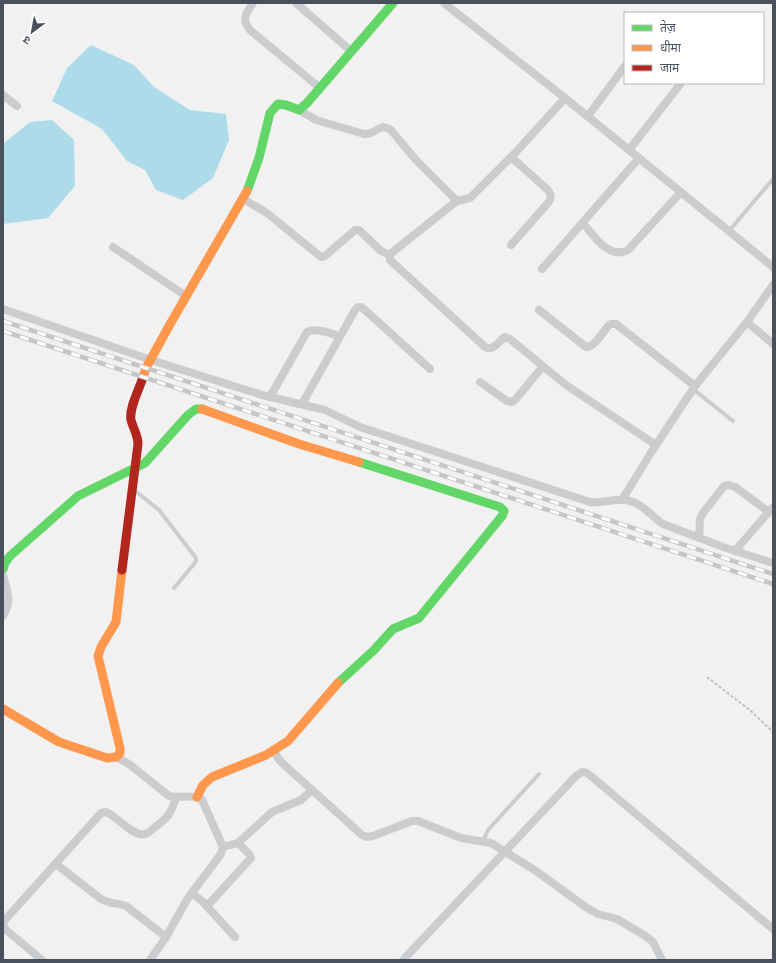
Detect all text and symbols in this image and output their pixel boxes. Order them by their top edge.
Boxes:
north arrow [12,12,52,52]
legend [624,12,764,84]
text: तेज़ [660,20,677,34]
text: उ [20,33,33,48]
text: धीमा [660,40,682,54]
text: जाम [660,60,680,74]

